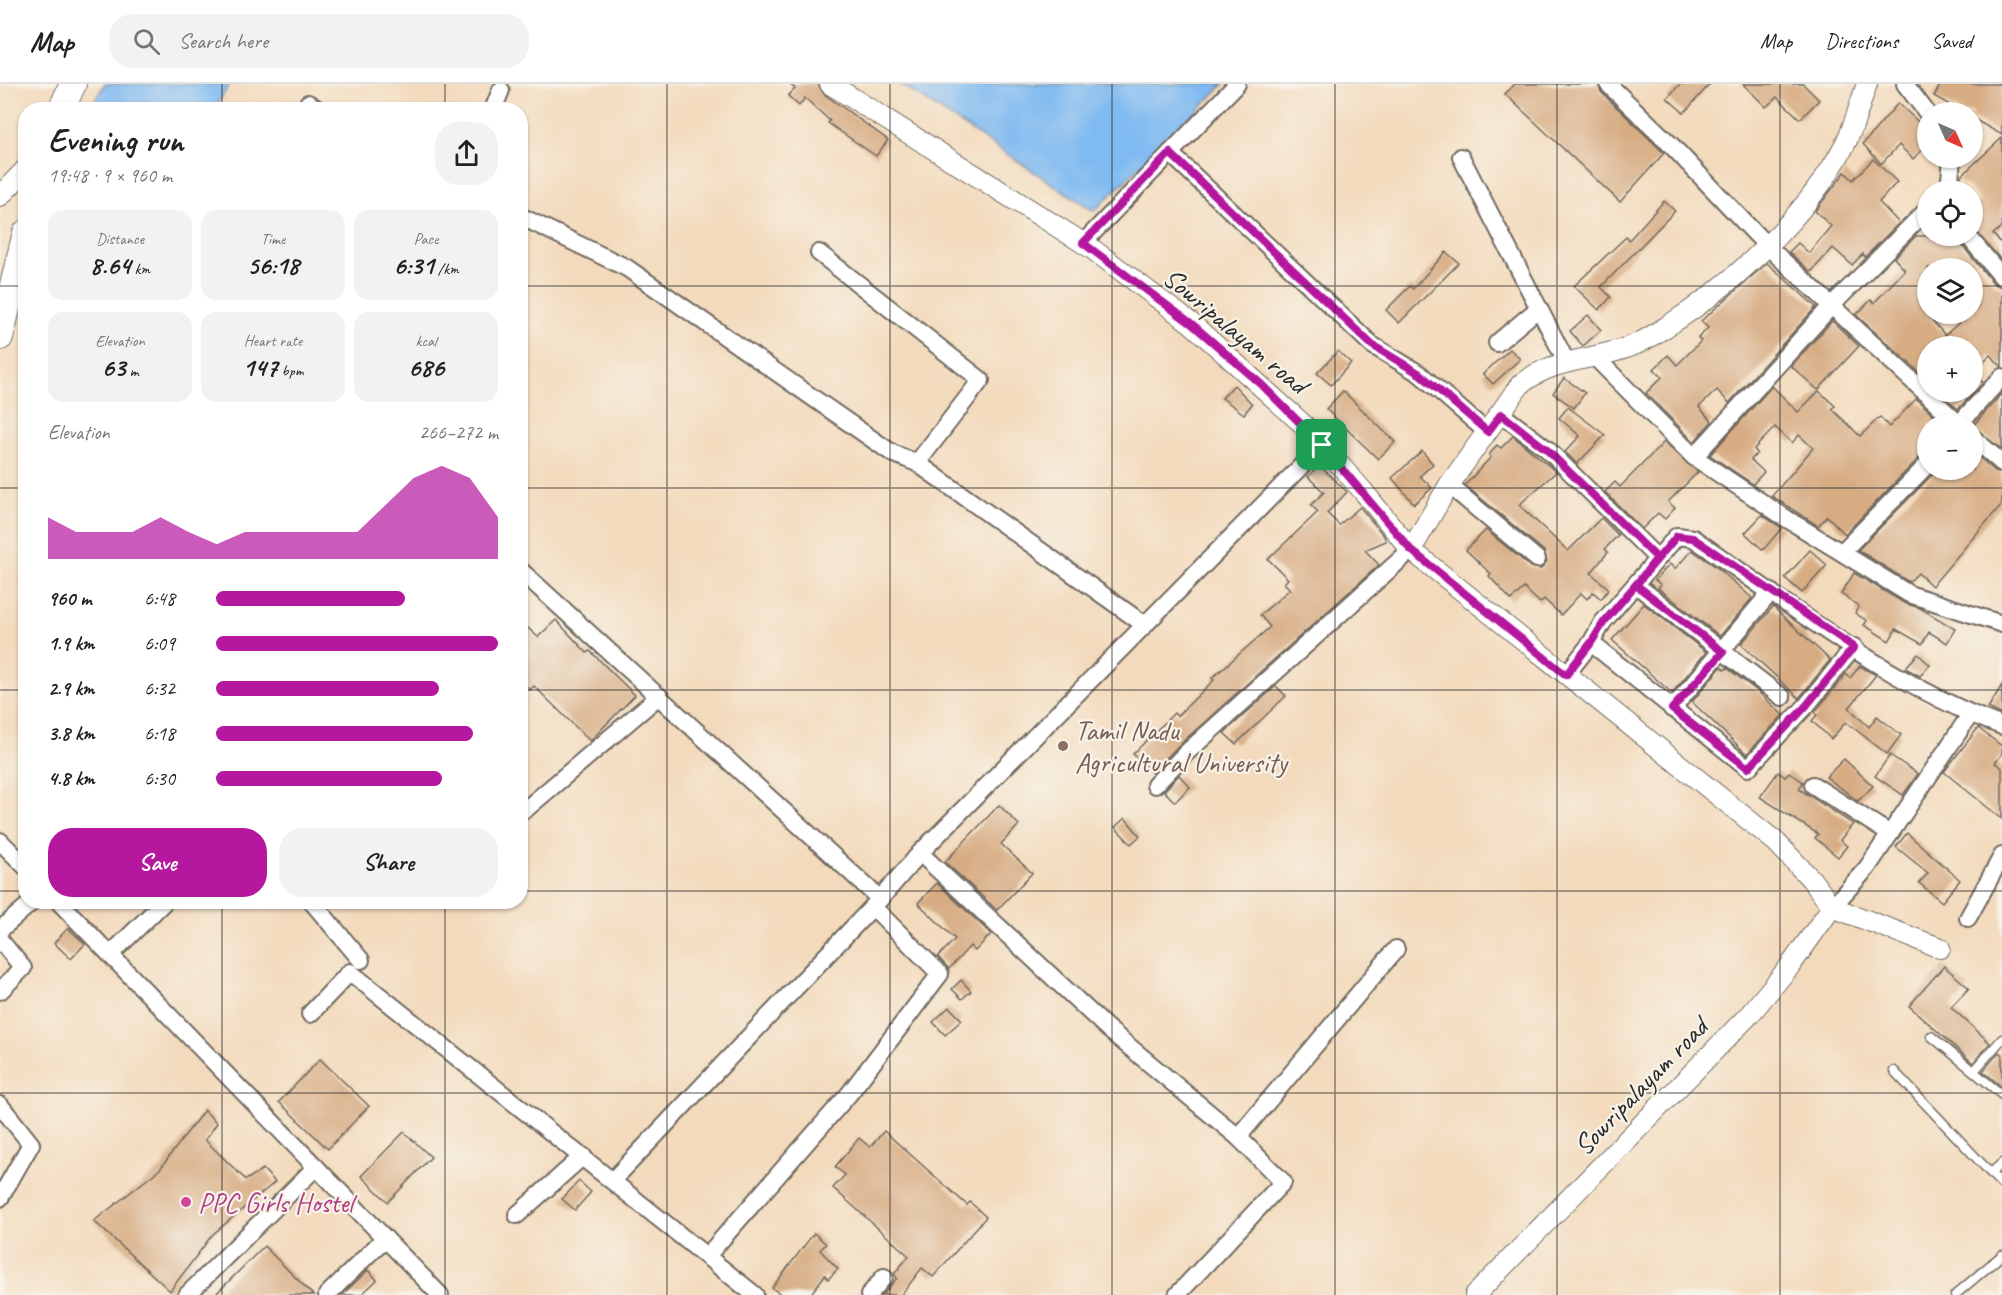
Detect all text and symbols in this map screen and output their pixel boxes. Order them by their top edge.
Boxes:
search box [109,14,529,68]
text: Map [30,24,73,59]
icon: search [130,25,163,58]
text: Search here [178,27,268,55]
text: Map [1760,28,1792,54]
text: Directions [1825,28,1898,54]
text: Saved [1931,28,1972,54]
north arrow [1917,102,1983,168]
map controls [1917,102,1983,480]
text: Evening run [48,119,183,161]
button: share [435,122,498,185]
text: 19:48 · 9 × 960 m [48,163,172,188]
button: locate [1917,180,1983,246]
text: Distance [96,229,144,249]
text: Time [261,229,285,249]
text: Pace [414,229,438,249]
text: 8.64 [90,249,131,282]
text: 56:18 [247,249,299,282]
text: 6:31 [393,249,434,282]
button: layers [1917,258,1983,324]
text: km [131,259,150,279]
text: /km [434,259,459,279]
street label: Sowripalayam road [1156,260,1318,404]
text: Elevation [95,331,145,351]
text: Heart rate [244,331,302,351]
text: kcal [415,331,437,351]
button: + [1917,336,1983,402]
text: 63 [102,351,126,384]
text: 147 [243,351,278,384]
text: 686 [408,351,444,384]
text: m [126,361,138,381]
text: bpm [278,361,303,381]
button: − [1917,414,1983,480]
pin [1296,419,1347,470]
text: Elevation [48,420,110,445]
text: 266–272 m [419,420,498,445]
icon: arrive [1305,428,1338,461]
text: 960 m [48,586,91,611]
text: 6:48 [144,586,175,611]
text: 1.9 km [48,631,94,656]
text: 6:09 [144,631,175,656]
text: 2.9 km [48,676,94,701]
text: 6:32 [144,676,175,701]
place label: Tamil Nadu Agricultural University [1075,713,1289,780]
text: 3.8 km [48,721,95,746]
text: 6:18 [144,721,175,746]
marker: Tamil Nadu Agricultural University [1056,739,1070,753]
text: 4.8 km [48,766,95,791]
text: 6:30 [144,766,175,791]
button: Save [48,828,267,897]
button: Share [279,828,498,897]
street label: Sowripalayam road [1566,1007,1718,1163]
place label: PPC Girls Hostel [198,1185,358,1220]
marker: PPC Girls Hostel [179,1195,193,1209]

